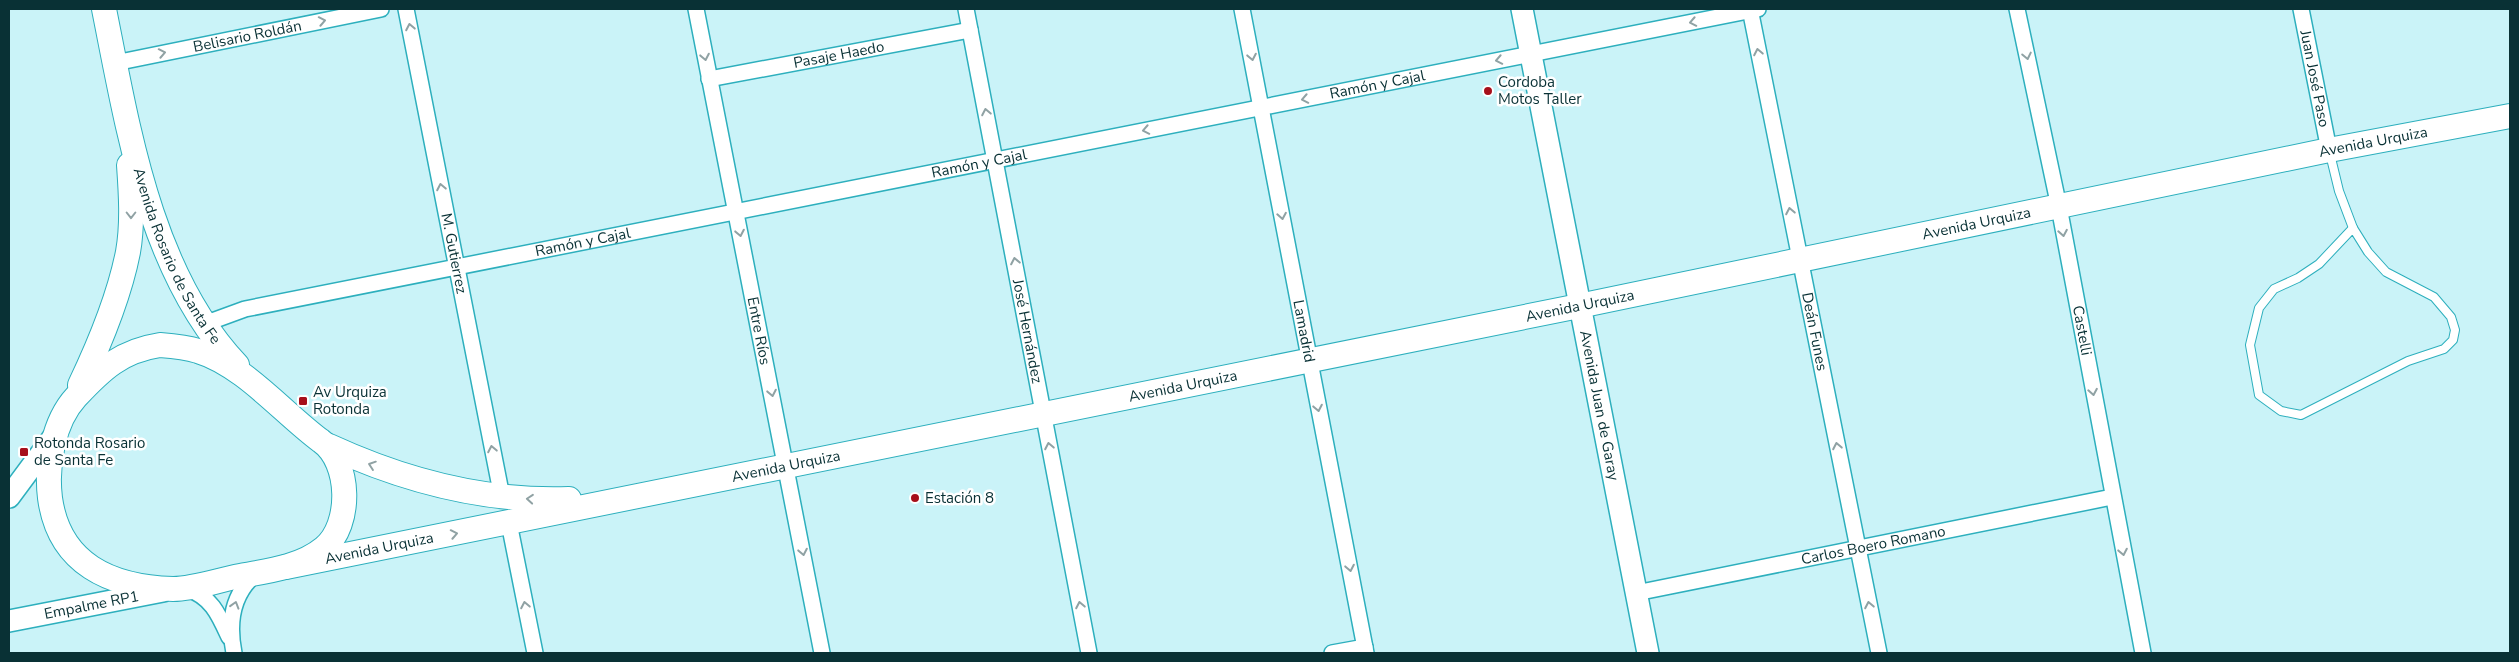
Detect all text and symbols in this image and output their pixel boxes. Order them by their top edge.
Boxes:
street label: Belisario Roldán [191,15,303,57]
one-way arrow [317,16,326,27]
one-way arrow [1688,16,1697,26]
one-way arrow [405,23,416,32]
street label: Juan José Paso [2295,27,2334,129]
street label: Pasaje Haedo [792,36,886,73]
one-way arrow [1754,47,1764,56]
one-way arrow [158,48,167,59]
one-way arrow [699,52,710,61]
one-way arrow [1246,52,1257,61]
one-way arrow [2021,52,2032,61]
one-way arrow [1495,54,1503,65]
street label: Ramón y Cajal [1328,65,1427,104]
place label: Cordoba Motos Taller [1498,72,1582,109]
marker: Cordoba Motos Taller [1482,85,1494,97]
one-way arrow [1301,93,1310,103]
one-way arrow [981,108,992,117]
street label: Avenida Urquiza [2317,122,2429,162]
one-way arrow [1142,125,1150,135]
street label: Ramón y Cajal [930,144,1029,183]
street label: Avenida Rosario de Santa Fe [129,165,225,348]
one-way arrow [436,183,446,191]
street label: Avenida Urquiza [1920,202,2033,244]
one-way arrow [1785,207,1796,215]
street label: M. Gutierrez [436,211,472,295]
one-way arrow [126,212,136,219]
one-way arrow [1277,212,1287,221]
street label: Ramón y Cajal [533,223,633,261]
one-way arrow [2058,228,2068,237]
one-way arrow [735,229,745,238]
one-way arrow [1010,257,1020,266]
street label: José Hernández [1008,276,1047,385]
street label: Avenida Urquiza [1524,285,1636,327]
street label: Deán Funes [1797,291,1832,373]
street label: Entre Ríos [743,295,775,367]
street label: Lamadrid [1288,298,1320,364]
street label: Castelli [2068,304,2097,357]
street label: Avenida Juan de Garay [1575,329,1624,483]
street label: Avenida Urquiza [1127,365,1239,407]
place label: Av Urquiza Rotonda [313,382,387,419]
one-way arrow [766,388,776,397]
one-way arrow [2087,388,2097,397]
marker: Av Urquiza Rotonda [297,395,309,407]
one-way arrow [1312,404,1323,413]
place label: Rotonda Rosario de Santa Fe [34,433,145,470]
one-way arrow [1045,441,1055,450]
one-way arrow [1832,442,1843,451]
one-way arrow [488,445,498,454]
street label: Avenida Urquiza [730,445,842,487]
marker: Rotonda Rosario de Santa Fe [18,446,30,458]
one-way arrow [368,461,377,471]
place label: Estación 8 [925,488,994,508]
marker: Estación 8 [909,492,921,504]
one-way arrow [526,494,534,505]
street label: Carlos Boero Romano [1799,521,1947,569]
street label: Avenida Urquiza [323,527,435,569]
one-way arrow [450,529,458,540]
one-way arrow [797,548,807,557]
one-way arrow [2117,548,2128,557]
one-way arrow [1344,563,1354,572]
street label: Empalme RP1 [42,586,140,624]
one-way arrow [230,601,240,609]
one-way arrow [520,601,531,610]
one-way arrow [1075,601,1085,610]
one-way arrow [1864,601,1875,610]

